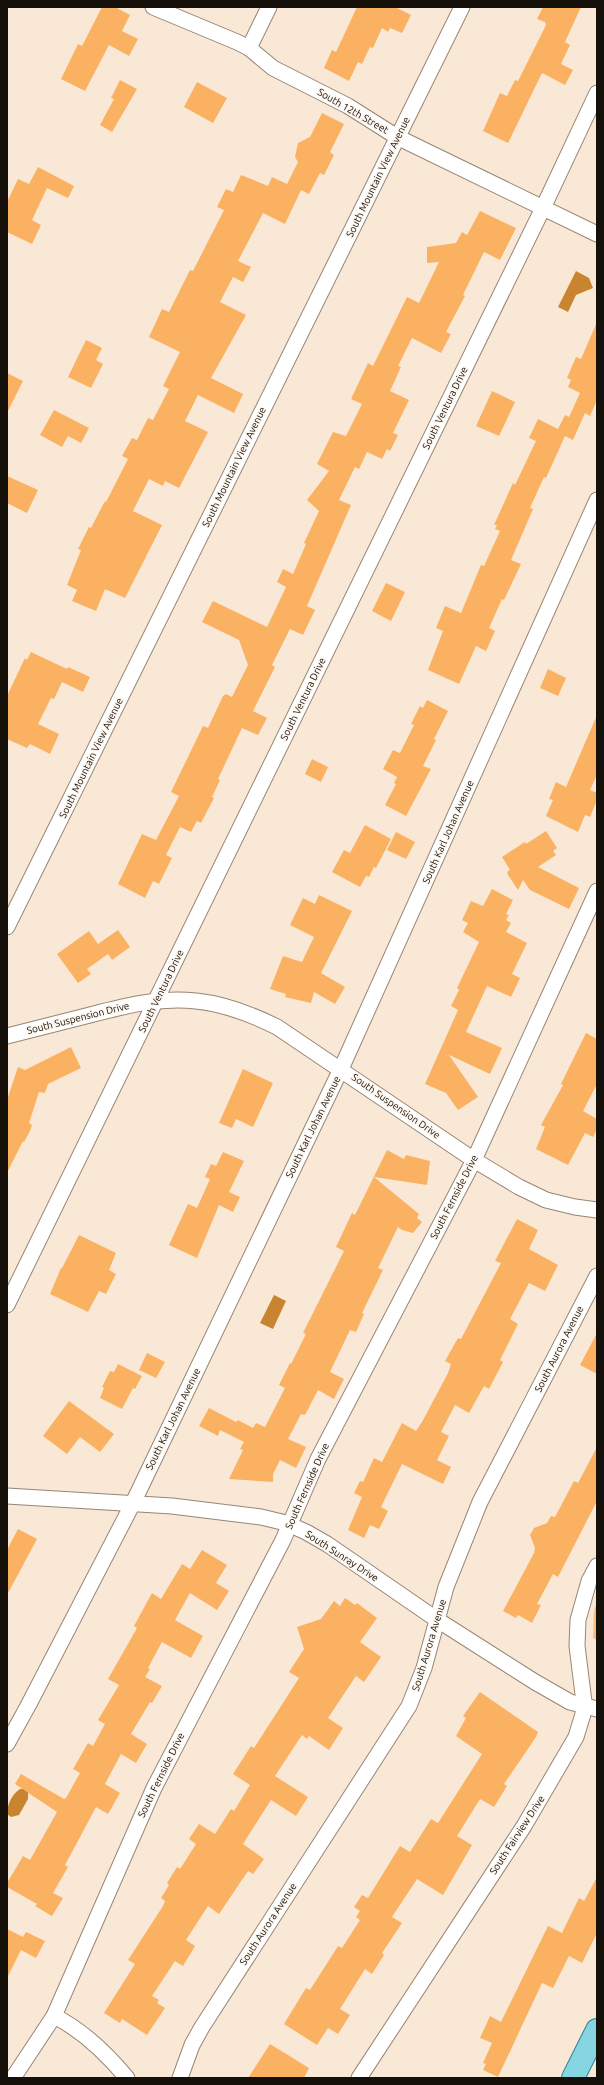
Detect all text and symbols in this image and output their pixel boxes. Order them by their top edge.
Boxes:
street label: South 12th Street [316,86,390,136]
street label: South Mountain View Avenue [344,115,412,239]
street label: South Ventura Drive [420,365,470,451]
street label: South Mountain View Avenue [200,405,268,529]
street label: South Ventura Drive [278,656,328,742]
street label: South Mountain View Avenue [57,696,125,820]
street label: South Karl Johan Avenue [420,779,476,885]
street label: South Ventura Drive [136,948,186,1034]
street label: South Suspension Drive [26,1000,130,1036]
street label: South Suspension Drive [350,1071,442,1141]
street label: South Karl Johan Avenue [284,1074,342,1180]
street label: South Fernside Drive [428,1153,480,1241]
street label: South Aurora Avenue [532,1304,586,1394]
street label: South Karl Johan Avenue [144,1366,202,1472]
street label: South Fernside Drive [283,1441,331,1531]
street label: South Sunray Drive [303,1528,381,1584]
street label: South Aurora Avenue [410,1598,448,1692]
street label: South Fernside Drive [136,1731,186,1819]
street label: South Fairview Drive [487,1794,547,1876]
street label: South Aurora Avenue [237,1881,299,1967]

